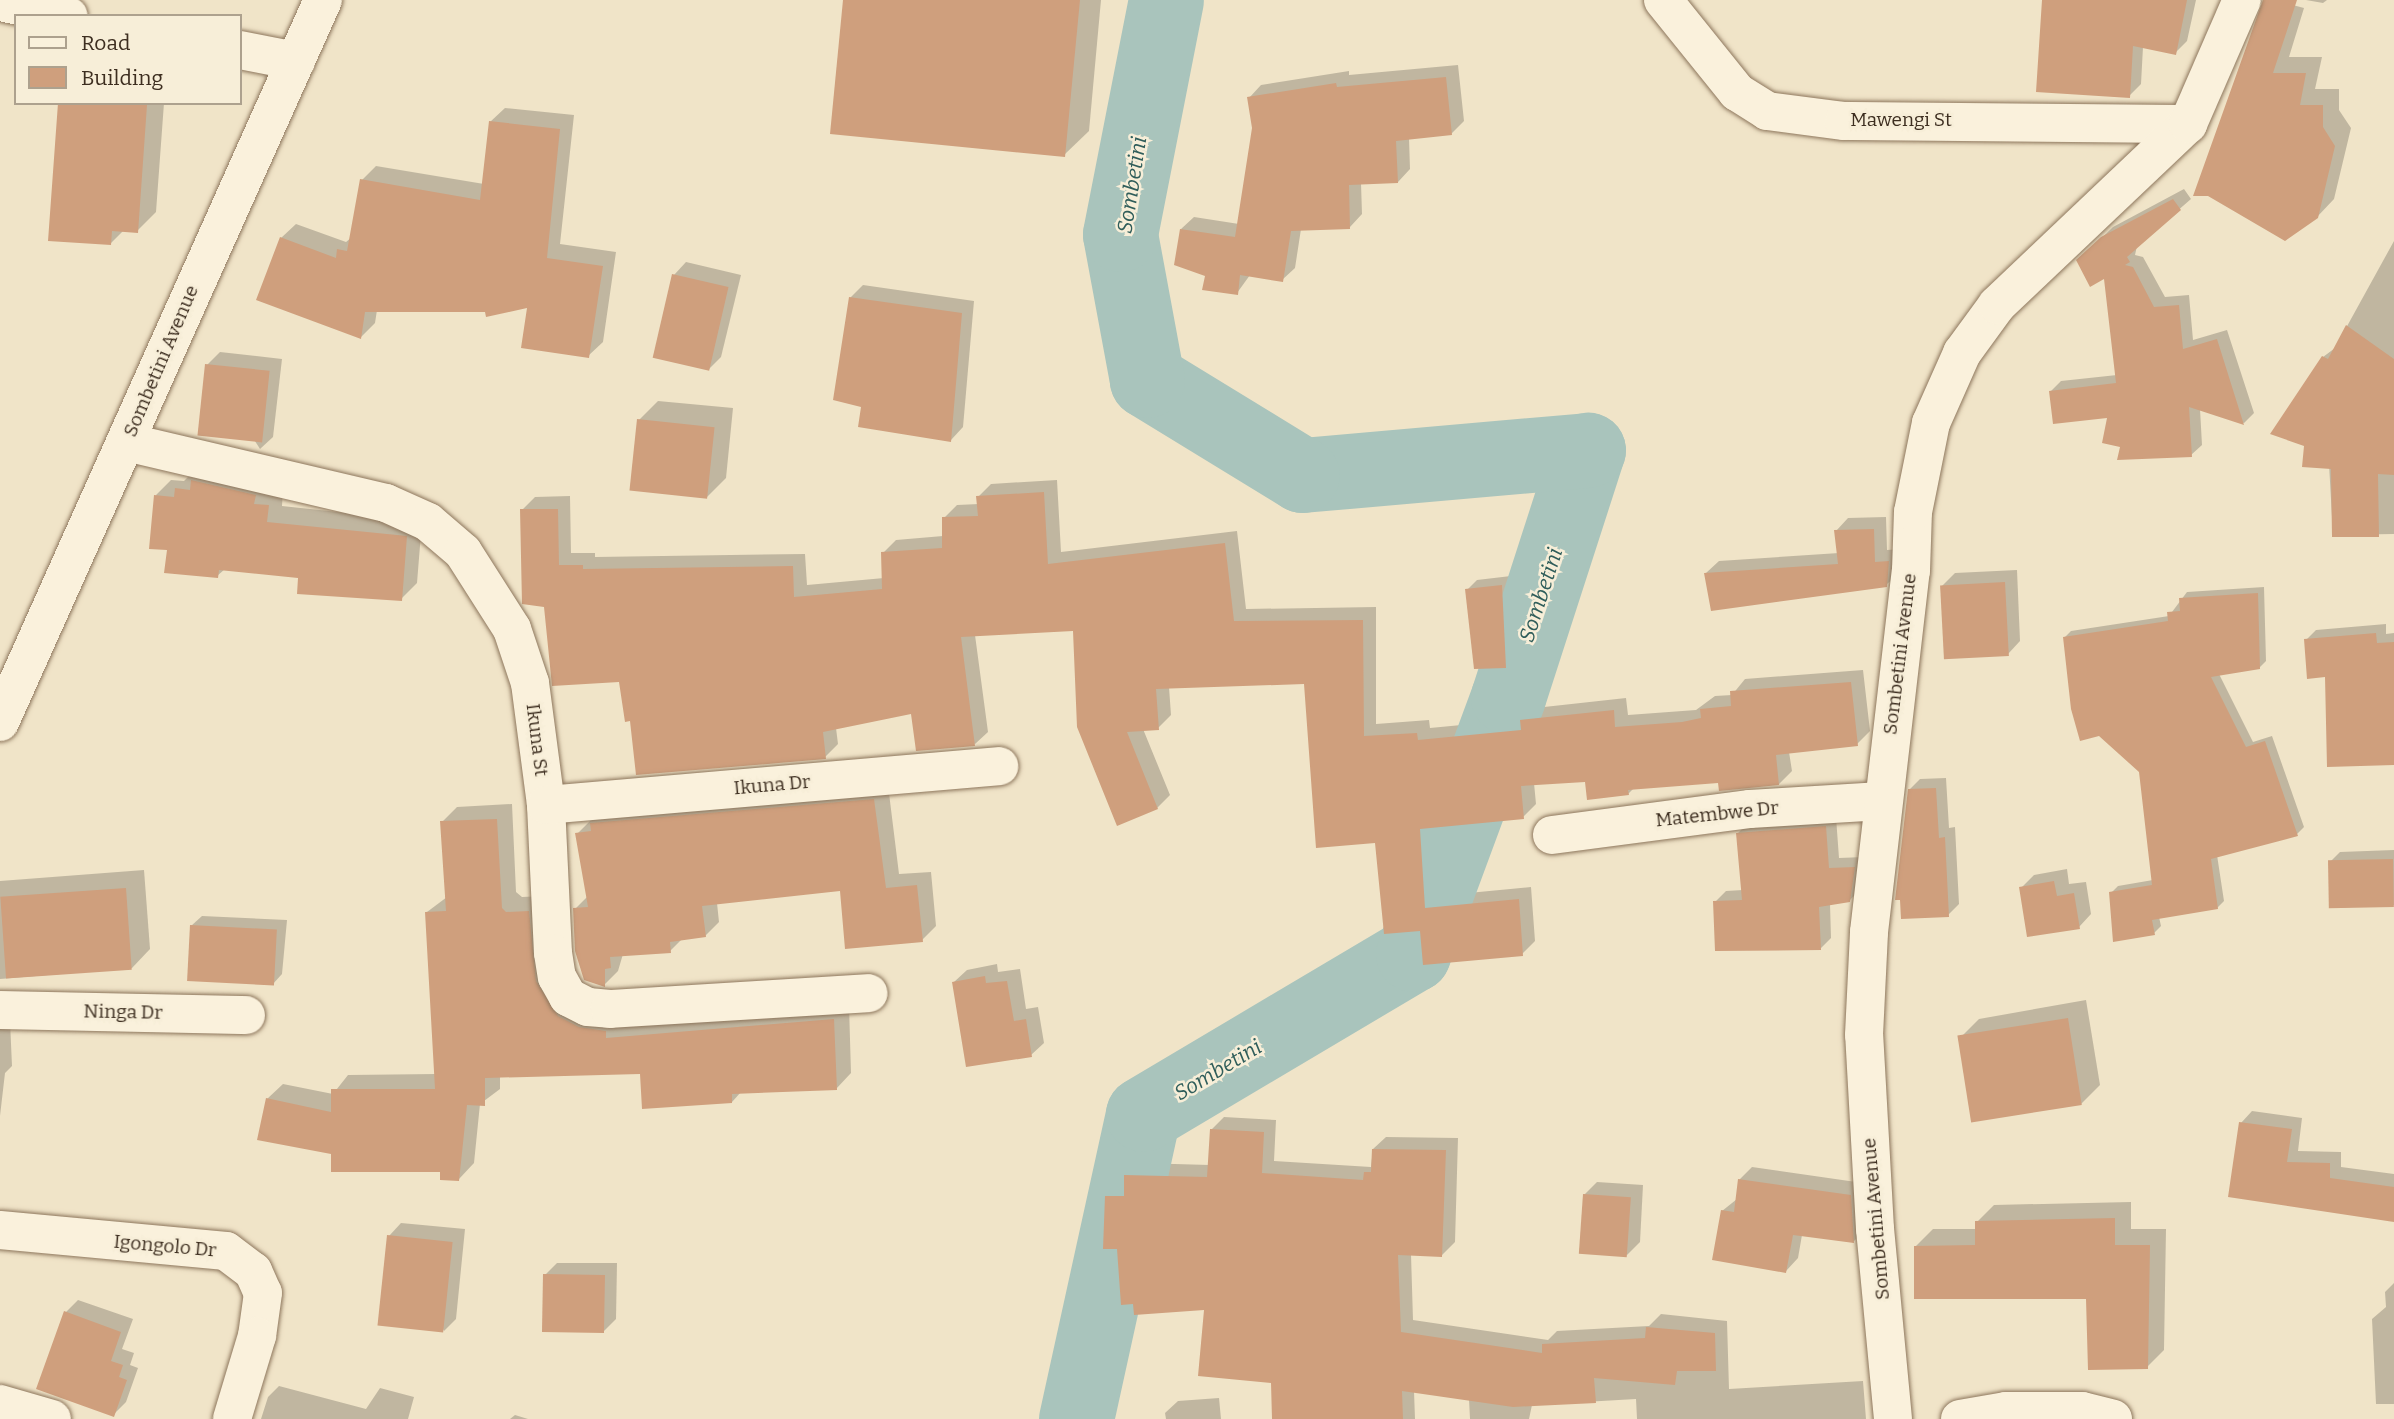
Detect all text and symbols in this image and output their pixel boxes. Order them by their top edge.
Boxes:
legend [14,14,242,105]
text: Road [81,30,130,56]
text: Building [81,65,163,91]
street label: Mawengi St [1850,109,1952,131]
water label: Sombetini [1112,135,1152,235]
street label: Sombetini Avenue [119,282,203,440]
water label: Sombetini [1514,545,1568,645]
street label: Sombetini Avenue [1879,572,1921,736]
street label: Ikuna St [521,702,553,778]
street label: Ikuna Dr [733,770,811,800]
street label: Matembwe Dr [1654,796,1780,832]
street label: Ninga Dr [83,1000,163,1024]
water label: Sombetini [1170,1034,1266,1106]
street label: Sombetini Avenue [1858,1137,1894,1301]
street label: Igongolo Dr [113,1230,217,1262]

